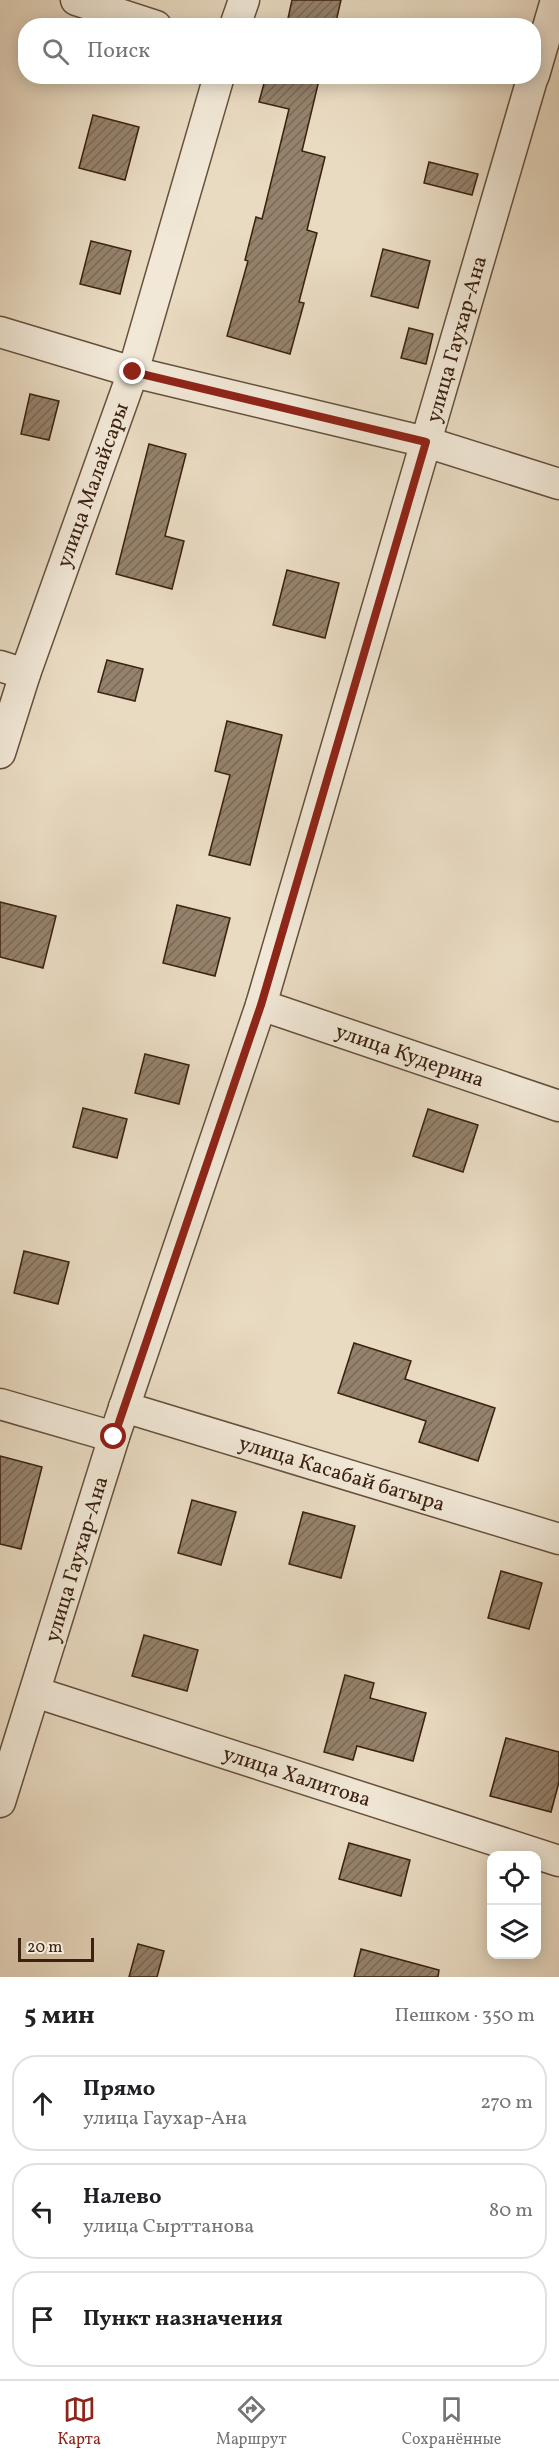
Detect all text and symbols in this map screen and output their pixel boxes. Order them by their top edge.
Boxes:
search box [18,18,541,84]
icon: search [39,35,72,68]
text: Поиск [87,36,150,67]
street label: улица Гаухар-Ана [420,253,495,426]
route end [119,358,145,384]
street label: улица Малайсары [50,399,137,572]
street label: улица Кудерина [331,1017,488,1096]
route start [100,1423,126,1449]
street label: улица Касабай батыра [235,1429,448,1520]
street label: улица Гаухар-Ана [38,1473,116,1646]
street label: улица Халитова [219,1740,374,1815]
map controls [487,1851,541,1959]
button: locate [487,1851,541,1905]
button: layers [487,1905,541,1959]
scale bar [18,1935,94,1962]
text: 20 m [27,1937,62,1959]
text: 5 мин [24,1998,95,2034]
text: Пешком · 350 m [395,2002,535,2030]
text: Прямо [83,2074,155,2105]
icon: ahead [26,2087,59,2120]
text: 270 m [480,2089,533,2117]
text: улица Гаухар-Ана [83,2105,247,2133]
text: Налево [83,2182,162,2213]
icon: left [26,2195,59,2228]
text: 80 m [489,2197,533,2225]
text: улица Сырттанова [83,2213,254,2241]
icon: arrive [26,2303,59,2336]
text: Пункт назначения [83,2304,283,2335]
tab: Карта [58,2393,101,2451]
tab: Маршрут [216,2393,287,2451]
tab: Сохранённые [402,2393,501,2451]

